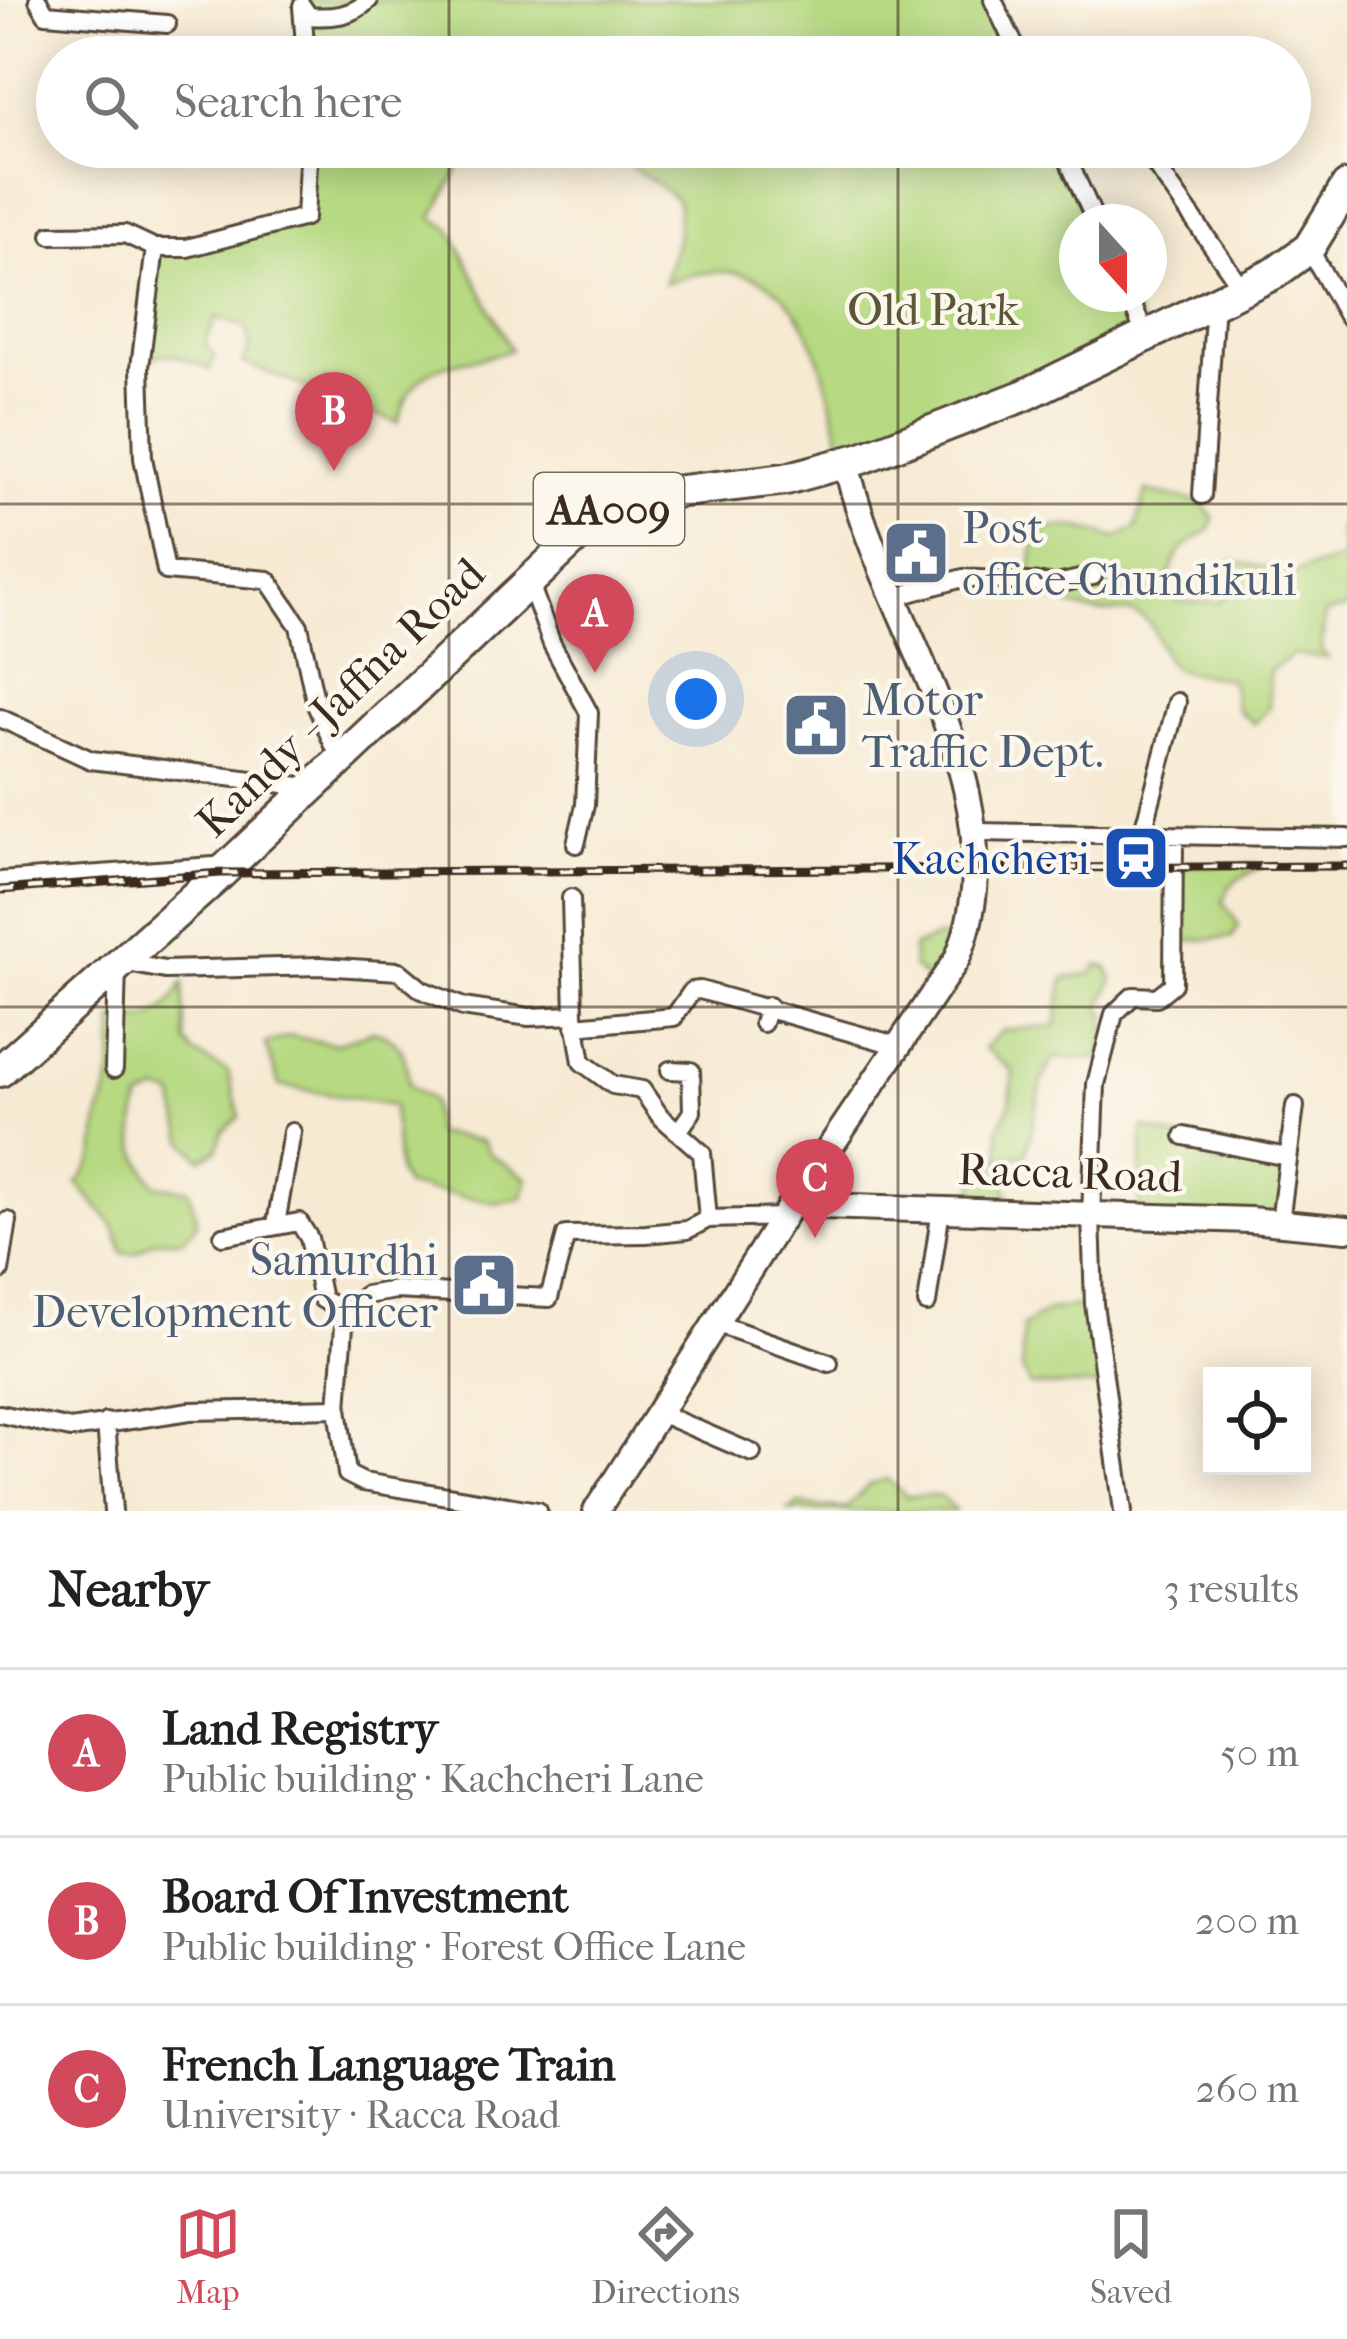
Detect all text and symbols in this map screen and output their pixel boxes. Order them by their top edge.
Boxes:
search box [36,36,1311,168]
icon: search [78,69,144,135]
text: Search here [174,76,402,129]
north arrow [1059,204,1167,312]
park label: Old Park [847,284,1020,337]
pin: B [295,372,373,471]
road number: AA009 [534,473,684,545]
place label: Post office-Chundikuli [962,502,1296,607]
public building icon: Post office-Chundikuli [881,518,951,588]
street label: Kandy - Jaffna Road [186,547,496,849]
pin: A [556,574,634,673]
your location [666,669,726,729]
place label: Motor Traffic Dept. [862,674,1104,779]
public building icon: Motor Traffic Dept. [781,690,851,760]
station icon: Kachcheri [1101,823,1171,893]
place label: Kachcheri [892,833,1090,886]
pin: C [776,1139,854,1238]
street label: Racca Road [957,1143,1184,1204]
place label: Samurdhi Development Officer [32,1234,439,1339]
public building icon: Samurdhi Development Officer [449,1250,519,1320]
map controls [1203,1367,1311,1475]
button: locate [1203,1367,1311,1475]
text: Nearby [48,1559,209,1619]
text: 3 results [1164,1566,1299,1612]
text: Land Registry [162,1703,438,1756]
text: A [74,1730,100,1776]
text: 50 m [1220,1730,1299,1776]
text: Public building · Kachcheri Lane [162,1756,704,1802]
text: Board Of Investment [162,1871,569,1924]
text: B [74,1898,100,1944]
text: 200 m [1195,1898,1299,1944]
text: Public building · Forest Office Lane [162,1924,746,1970]
text: French Language Train [162,2039,616,2092]
text: C [74,2066,100,2112]
text: 260 m [1196,2066,1299,2112]
text: University · Racca Road [162,2092,560,2138]
tab: Map [175,2201,241,2312]
tab: Directions [591,2201,740,2312]
tab: Saved [1090,2201,1172,2312]

